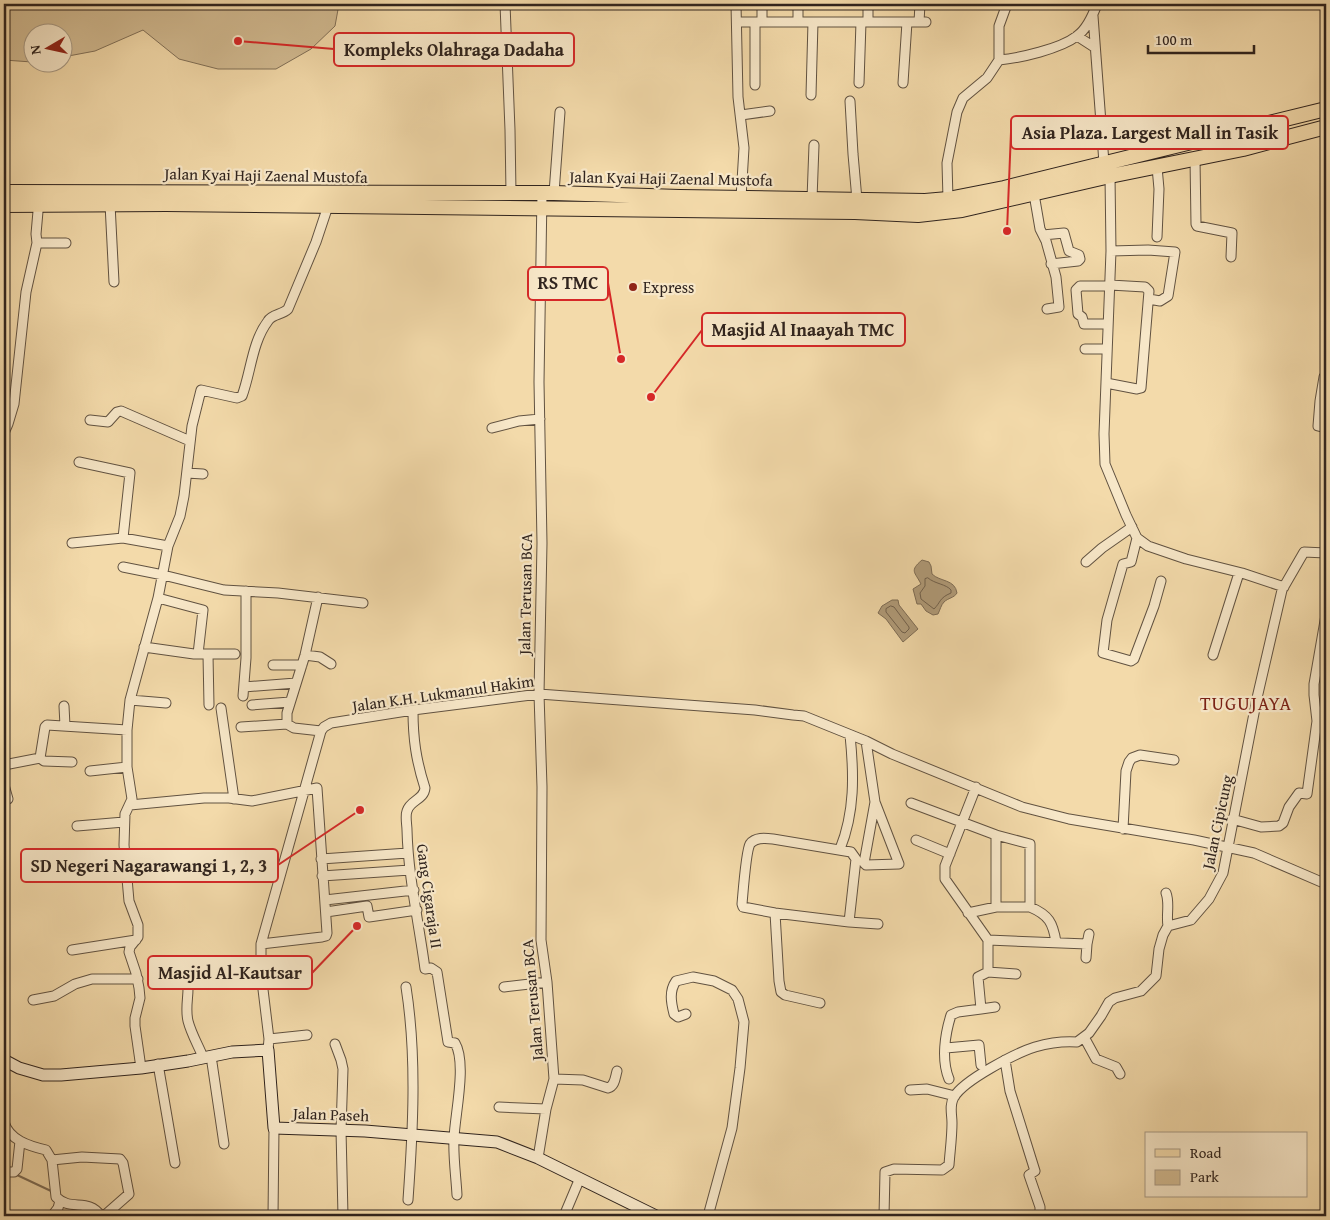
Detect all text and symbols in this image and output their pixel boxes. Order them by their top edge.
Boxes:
north arrow [22,22,72,72]
scale bar [1148,22,1254,54]
text: 100 m [1155,29,1193,50]
callout: Kompleks Olahraga Dadaha [334,33,574,66]
text: Kompleks Olahraga Dadaha [344,36,565,63]
text: N [24,43,46,56]
callout: Asia Plaza. Largest Mall in Tasik [1011,116,1288,149]
text: Asia Plaza. Largest Mall in Tasik [1022,119,1279,146]
street label: Jalan Kyai Haji Zaenal Mustofa [162,161,368,189]
street label: Jalan Kyai Haji Zaenal Mustofa [567,164,773,192]
callout: RS TMC [528,267,608,300]
text: RS TMC [538,269,598,296]
place label: Express [643,275,694,299]
marker: Express [627,281,639,293]
callout: Masjid Al Inaayah TMC [702,313,905,346]
text: Masjid Al Inaayah TMC [712,316,894,343]
street label: Jalan Terusan BCA [512,533,538,657]
street label: Jalan K.H. Lukmanul Hakim [349,668,535,718]
district label: TUGUJAYA [1200,689,1292,717]
street label: Jalan Cipicung [1195,772,1239,873]
street label: Gang Cigaraja II [411,842,449,950]
callout: SD Negeri Nagarawangi 1, 2, 3 [21,849,278,882]
text: SD Negeri Nagarawangi 1, 2, 3 [31,852,267,879]
street label: Jalan Terusan BCA [515,938,549,1064]
callout: Masjid Al-Kautsar [148,956,312,989]
text: Masjid Al-Kautsar [158,959,303,986]
street label: Jalan Paseh [291,1101,369,1127]
legend [1145,1132,1308,1198]
text: Road [1190,1142,1221,1163]
text: Park [1190,1166,1219,1187]

